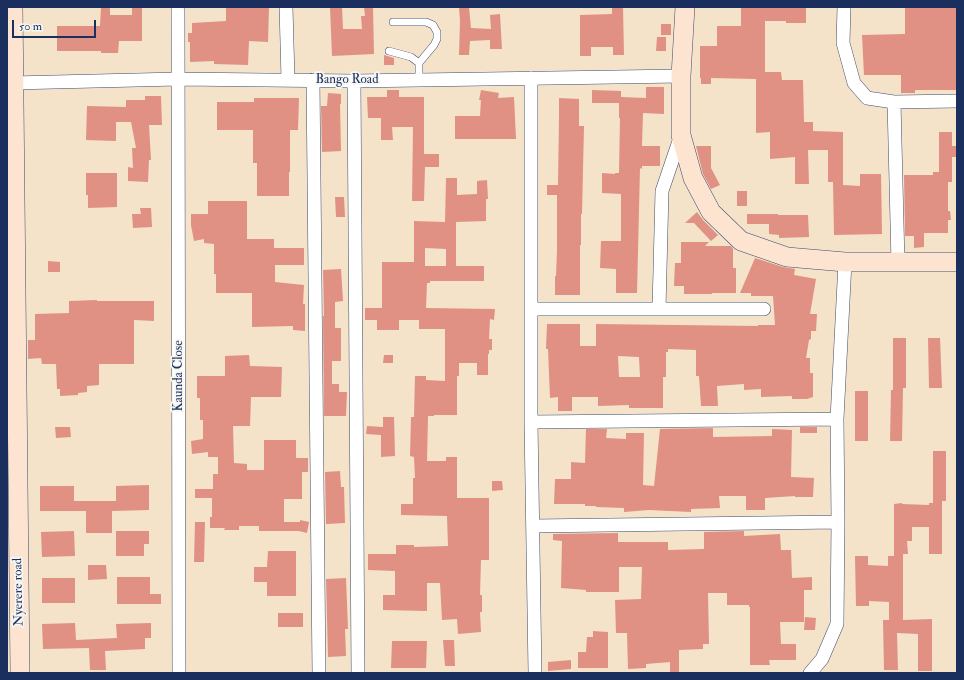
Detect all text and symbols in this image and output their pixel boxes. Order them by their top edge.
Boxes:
scale bar [14,12,98,38]
text: 50 m [19,19,42,34]
street label: Bango Road [315,72,379,88]
street label: Kaunda Close [171,340,187,412]
street label: Nyerere road [11,558,27,626]

